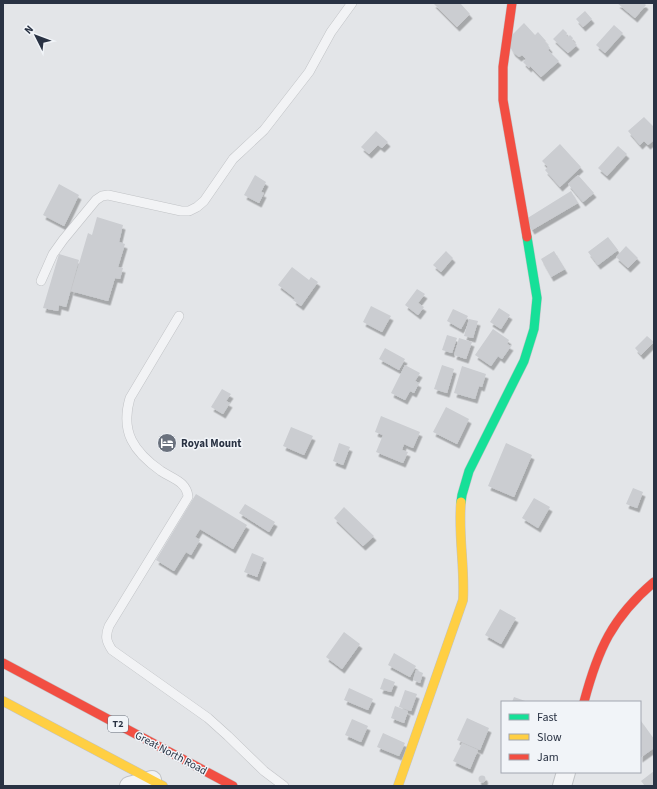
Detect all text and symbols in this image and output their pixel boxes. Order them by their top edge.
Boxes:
north arrow [16,16,56,56]
text: N [21,22,37,37]
hotel icon: Royal Mount [156,432,178,454]
place label: Royal Mount [181,436,242,451]
legend [501,701,641,773]
text: Fast [537,709,557,726]
road number: T2 [108,716,128,732]
street label: Great North Road [132,728,210,778]
text: Slow [537,729,562,746]
text: Jam [537,749,559,766]

